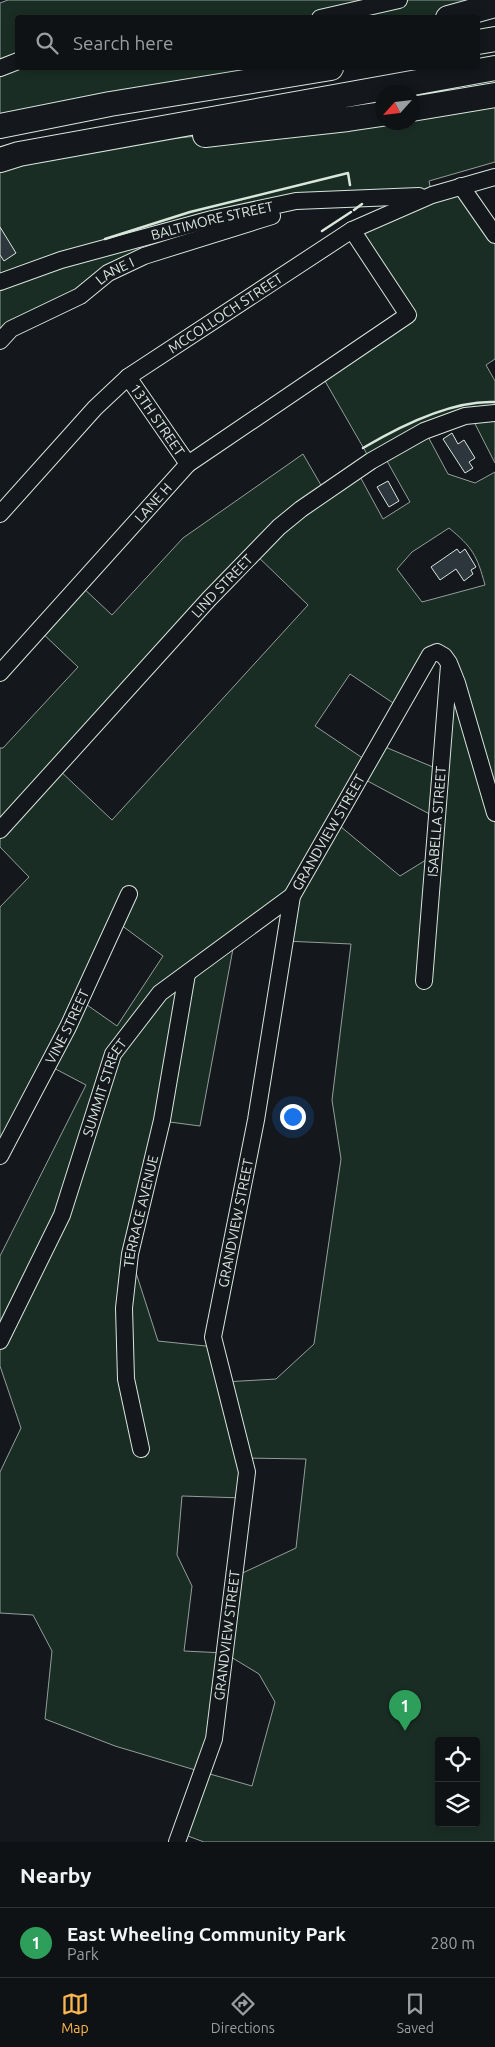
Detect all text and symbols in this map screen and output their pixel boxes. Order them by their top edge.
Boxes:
search box [15,15,480,70]
icon: search [33,29,61,57]
text: Search here [73,32,173,54]
north arrow [375,85,420,130]
street label: BALTIMORE STREET [149,198,275,243]
street label: LANE I [92,254,136,288]
street label: MCCOLLOCH STREET [165,270,286,356]
street label: 13TH STREET [127,381,188,459]
street label: LANE H [131,480,175,526]
street label: LIND STREET [188,551,256,621]
street label: ISABELLA STREET [424,765,449,878]
street label: GRANDVIEW STREET [289,771,368,893]
street label: VINE STREET [42,987,92,1066]
street label: SUMMIT STREET [79,1035,130,1138]
your location [280,1104,306,1130]
street label: TERRACE AVENUE [121,1153,161,1268]
street label: GRANDVIEW STREET [215,1157,256,1289]
street label: GRANDVIEW STREET [211,1569,243,1701]
pin: 1 [389,1690,421,1731]
map controls [435,1737,480,1827]
button: locate [435,1737,480,1782]
button: layers [435,1782,480,1827]
text: Nearby [20,1863,91,1887]
text: East Wheeling Community Park [67,1923,346,1945]
text: 1 [31,1934,41,1952]
text: 280 m [430,1934,475,1952]
text: Park [67,1945,99,1963]
tab: Map [61,1990,89,2036]
tab: Directions [211,1990,275,2036]
tab: Saved [397,1990,434,2036]

